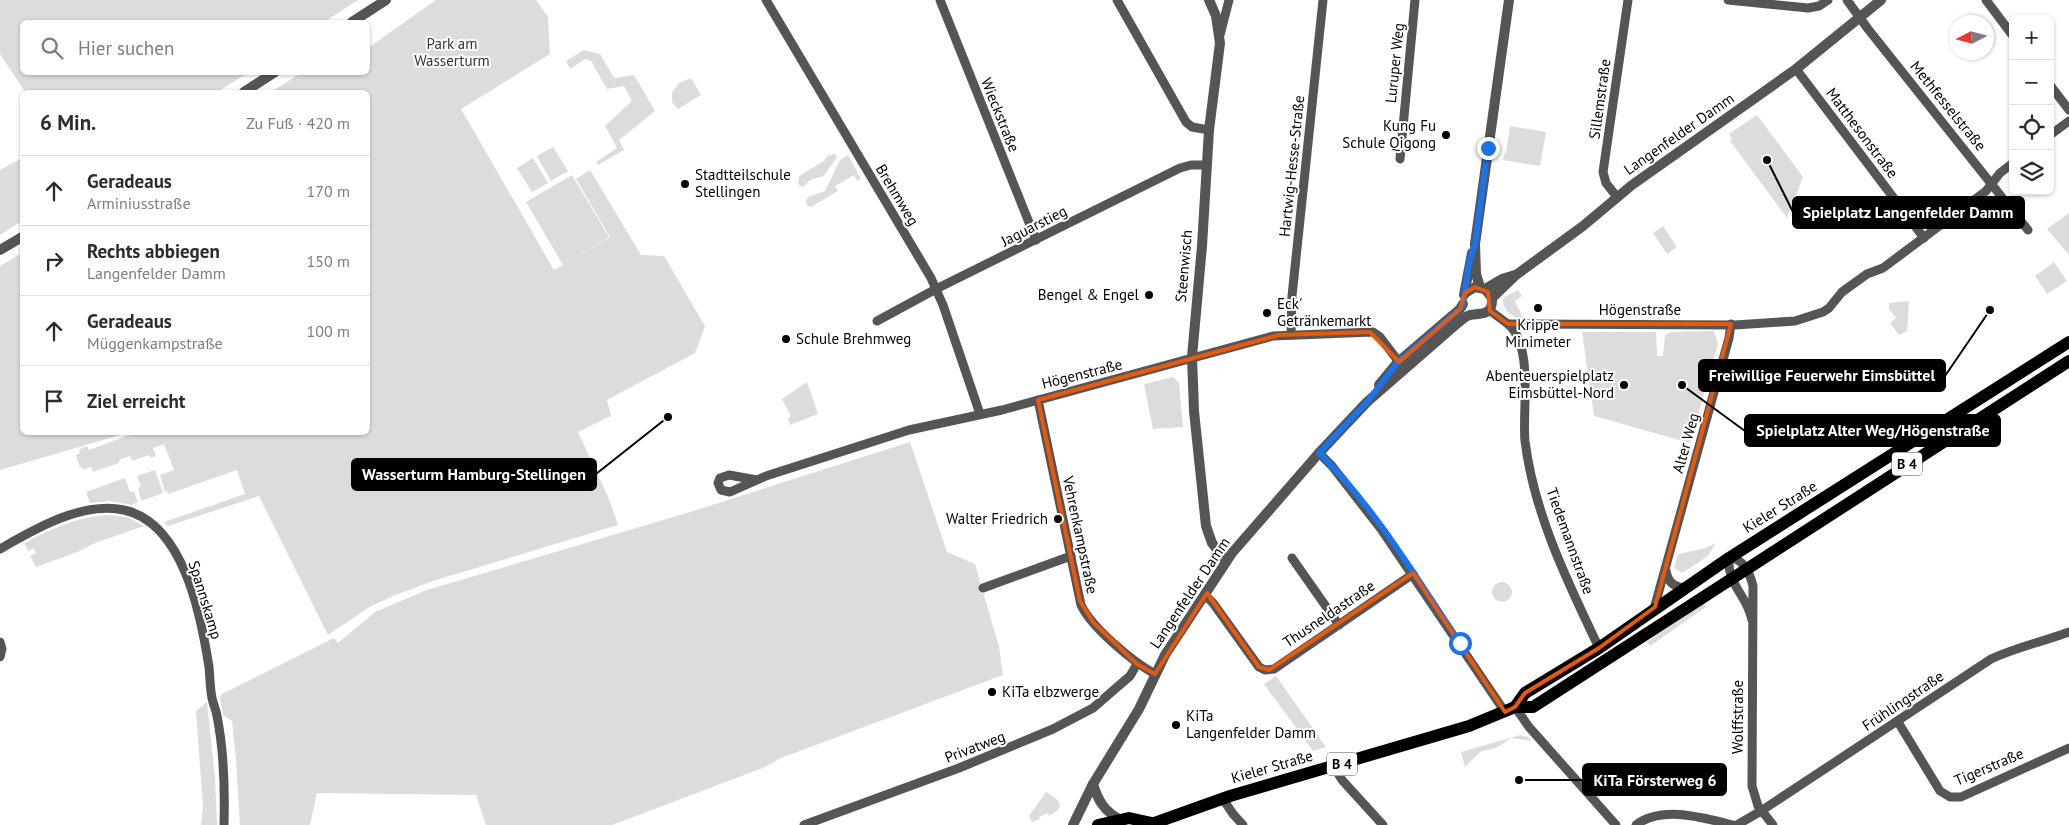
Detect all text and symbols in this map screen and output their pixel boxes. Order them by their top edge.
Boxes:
north arrow [1949,15,1994,60]
map controls [2009,15,2054,195]
button: + [2009,15,2054,60]
search box [20,20,370,75]
street label: Luruper Weg [1381,22,1408,104]
icon: search [38,34,66,62]
park label: Park am Wasserturm [414,34,490,70]
text: Hier suchen [78,36,174,60]
street label: Methfesselstraße [1906,57,1990,154]
street label: Sillemstraße [1584,58,1615,140]
button: − [2009,60,2054,105]
street label: Wieckstraße [977,75,1024,155]
street label: Matthesonstraße [1822,84,1903,182]
street label: Langenfelder Damm [1620,89,1737,179]
street label: Hartwig-Hesse-Straße [1275,94,1308,238]
button: locate [2009,105,2054,150]
text: 6 Min. [40,109,96,136]
text: Zu Fuß · 420 m [246,113,350,133]
place label: Kung Fu Schule Qigong [1342,116,1436,152]
marker: Kung Fu Schule Qigong [1440,129,1452,141]
route end [1477,137,1500,160]
button: layers [2009,150,2054,195]
street label: Brehmweg [872,161,923,229]
place label: Stadtteilschule Stellingen [695,165,791,201]
text: Geradeaus [87,169,172,193]
icon: ahead [40,177,68,205]
marker: Stadtteilschule Stellingen [679,178,691,190]
text: 170 m [307,181,350,201]
text: Arminiusstraße [87,193,191,213]
callout: Spielplatz Langenfelder Damm [1793,197,2024,228]
street label: Jaguarstieg [997,201,1070,251]
text: Spielplatz Langenfelder Damm [1803,202,2013,222]
street label: Steenwisch [1171,229,1196,303]
text: Rechts abbiegen [87,239,220,263]
icon: right [40,247,68,275]
text: 150 m [307,251,350,271]
text: Langenfelder Damm [87,263,226,283]
place label: Bengel & Engel [1038,285,1140,304]
marker: Bengel & Engel [1143,289,1155,301]
place label: Eck' Getränkemarkt [1277,294,1371,330]
street label: Högenstraße [1599,300,1681,319]
marker: Krippe Minimeter [1532,302,1544,314]
marker: Eck' Getränkemarkt [1261,307,1273,319]
text: Geradeaus [87,309,172,333]
place label: Krippe Minimeter [1505,315,1571,351]
icon: ahead [40,317,68,345]
text: 100 m [307,321,350,341]
place label: Schule Brehmweg [796,329,911,348]
text: Müggenkampstraße [87,333,223,353]
marker: Schule Brehmweg [780,333,792,345]
street label: Högenstraße [1040,354,1124,393]
callout: Freiwillige Feuerwehr Eimsbüttel [1699,360,1945,391]
text: Freiwillige Feuerwehr Eimsbüttel [1709,365,1935,385]
place label: Abenteuerspielplatz Eimsbüttel-Nord [1486,366,1614,402]
marker: Abenteuerspielplatz Eimsbüttel-Nord [1618,379,1630,391]
icon: arrive [40,387,68,415]
text: Ziel erreicht [87,389,185,413]
street label: Alter Weg [1668,411,1703,475]
callout: Spielplatz Alter Weg/Högenstraße [1745,415,2000,446]
text: Spielplatz Alter Weg/Högenstraße [1756,420,1990,440]
road number: B 4 [1892,452,1922,476]
callout: Wasserturm Hamburg-Stellingen [352,459,596,490]
text: Wasserturm Hamburg-Stellingen [362,464,586,484]
street label: Vehrenkampstraße [1059,473,1102,595]
street label: Kieler Straße [1739,476,1820,537]
street label: Tiedemannstraße [1542,485,1599,597]
place label: Walter Friedrich [946,509,1048,528]
marker: Walter Friedrich [1052,513,1064,525]
street label: Langenfelder Damm [1145,534,1234,652]
street label: Spannskamp [185,558,226,641]
street label: Thusneldastraße [1279,576,1378,651]
route start [1449,632,1472,655]
street label: Frühlingstraße [1858,666,1947,735]
street label: Wolffstraße [1728,680,1747,754]
place label: KiTa elbzwerge [1002,682,1099,701]
marker: KiTa elbzwerge [986,686,998,698]
place label: KiTa Langenfelder Damm [1186,706,1316,742]
marker: KiTa Langenfelder Damm [1170,719,1182,731]
street label: Privatweg [942,726,1008,767]
street label: Tigerstraße [1951,743,2026,790]
street label: Kieler Straße [1229,746,1315,787]
road number: B 4 [1327,752,1357,776]
callout: KiTa Försterweg 6 [1583,764,1726,795]
text: KiTa Försterweg 6 [1593,770,1717,790]

